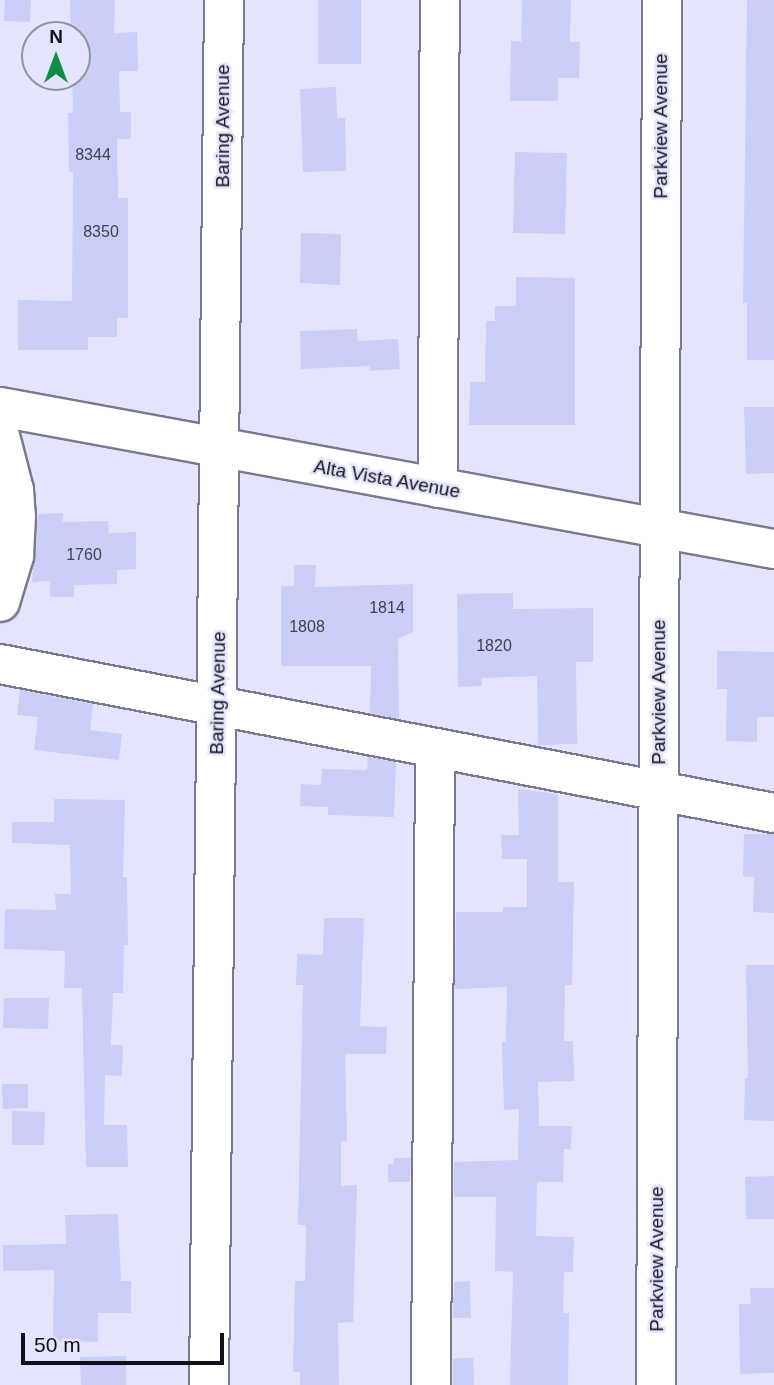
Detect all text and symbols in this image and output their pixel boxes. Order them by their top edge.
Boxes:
north arrow [21,21,91,91]
text: N [49,26,63,47]
street label: Parkview Avenue [650,53,672,199]
street label: Baring Avenue [212,64,234,188]
house number: 8344 [75,145,111,165]
house number: 8350 [83,222,119,242]
street label: Alta Vista Avenue [312,455,462,503]
house number: 1760 [66,545,102,565]
house number: 1814 [369,598,405,618]
house number: 1808 [289,617,325,637]
street label: Parkview Avenue [648,619,670,765]
street label: Baring Avenue [206,631,230,755]
house number: 1820 [476,636,512,656]
street label: Parkview Avenue [646,1186,668,1332]
scale bar [24,1318,228,1362]
text: 50 m [34,1333,81,1356]

